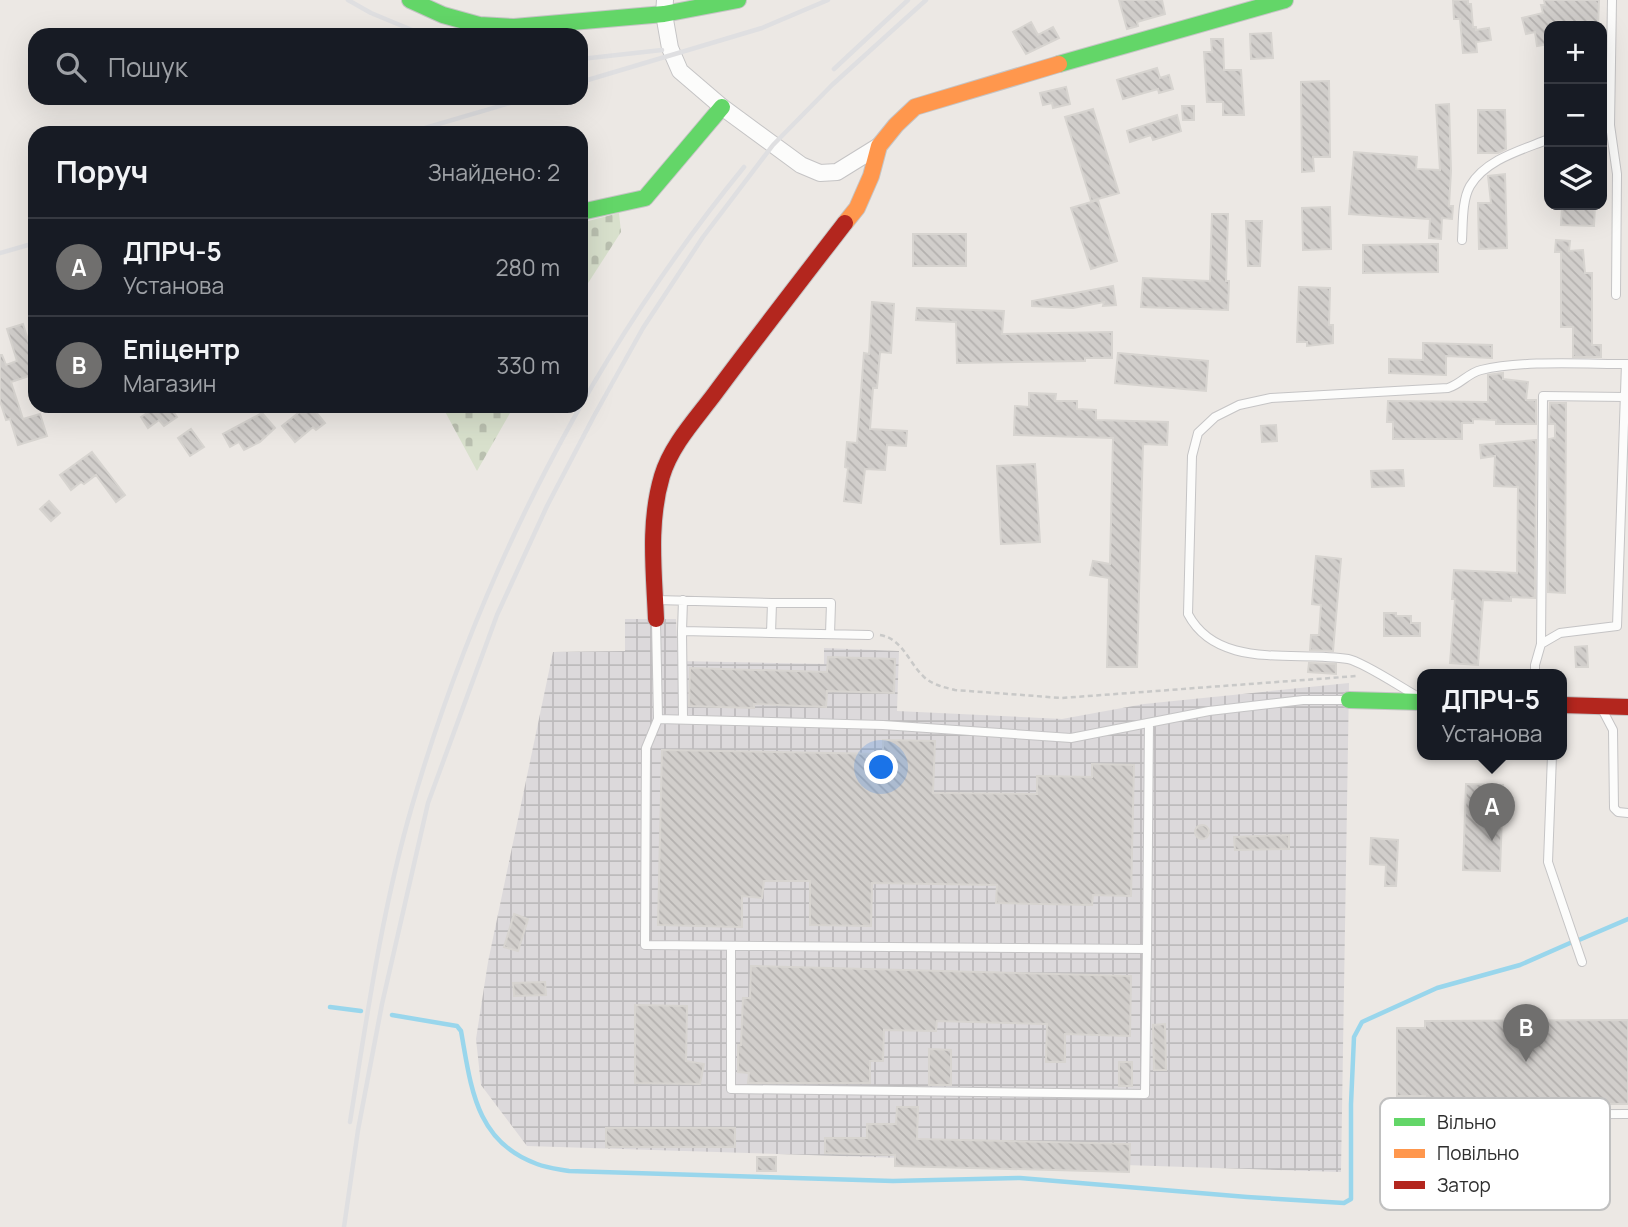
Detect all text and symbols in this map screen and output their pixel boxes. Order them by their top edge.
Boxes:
map controls [1544,21,1607,210]
button: + [1544,21,1607,84]
search box [28,28,588,105]
icon: search [52,48,90,86]
text: Пошук [108,49,188,85]
button: − [1544,84,1607,147]
button: layers [1544,147,1607,210]
text: Поруч [56,151,148,192]
text: Знайдено: 2 [428,156,560,188]
text: ДПРЧ-5 [123,233,222,269]
text: A [71,251,87,283]
text: 280 m [495,251,560,283]
text: Установа [123,269,224,301]
text: Епіцентр [123,331,240,367]
text: B [72,349,86,381]
text: 330 m [496,349,560,381]
text: Магазин [123,367,216,399]
popup [1417,669,1567,760]
text: ДПРЧ-5 [1441,681,1540,717]
text: Установа [1441,717,1543,749]
your location [864,750,898,784]
pin: A [1469,783,1515,841]
pin: B [1503,1004,1549,1062]
legend [1380,1098,1610,1210]
text: Вільно [1437,1109,1496,1135]
text: Повільно [1437,1140,1519,1166]
text: Затор [1437,1172,1491,1198]

